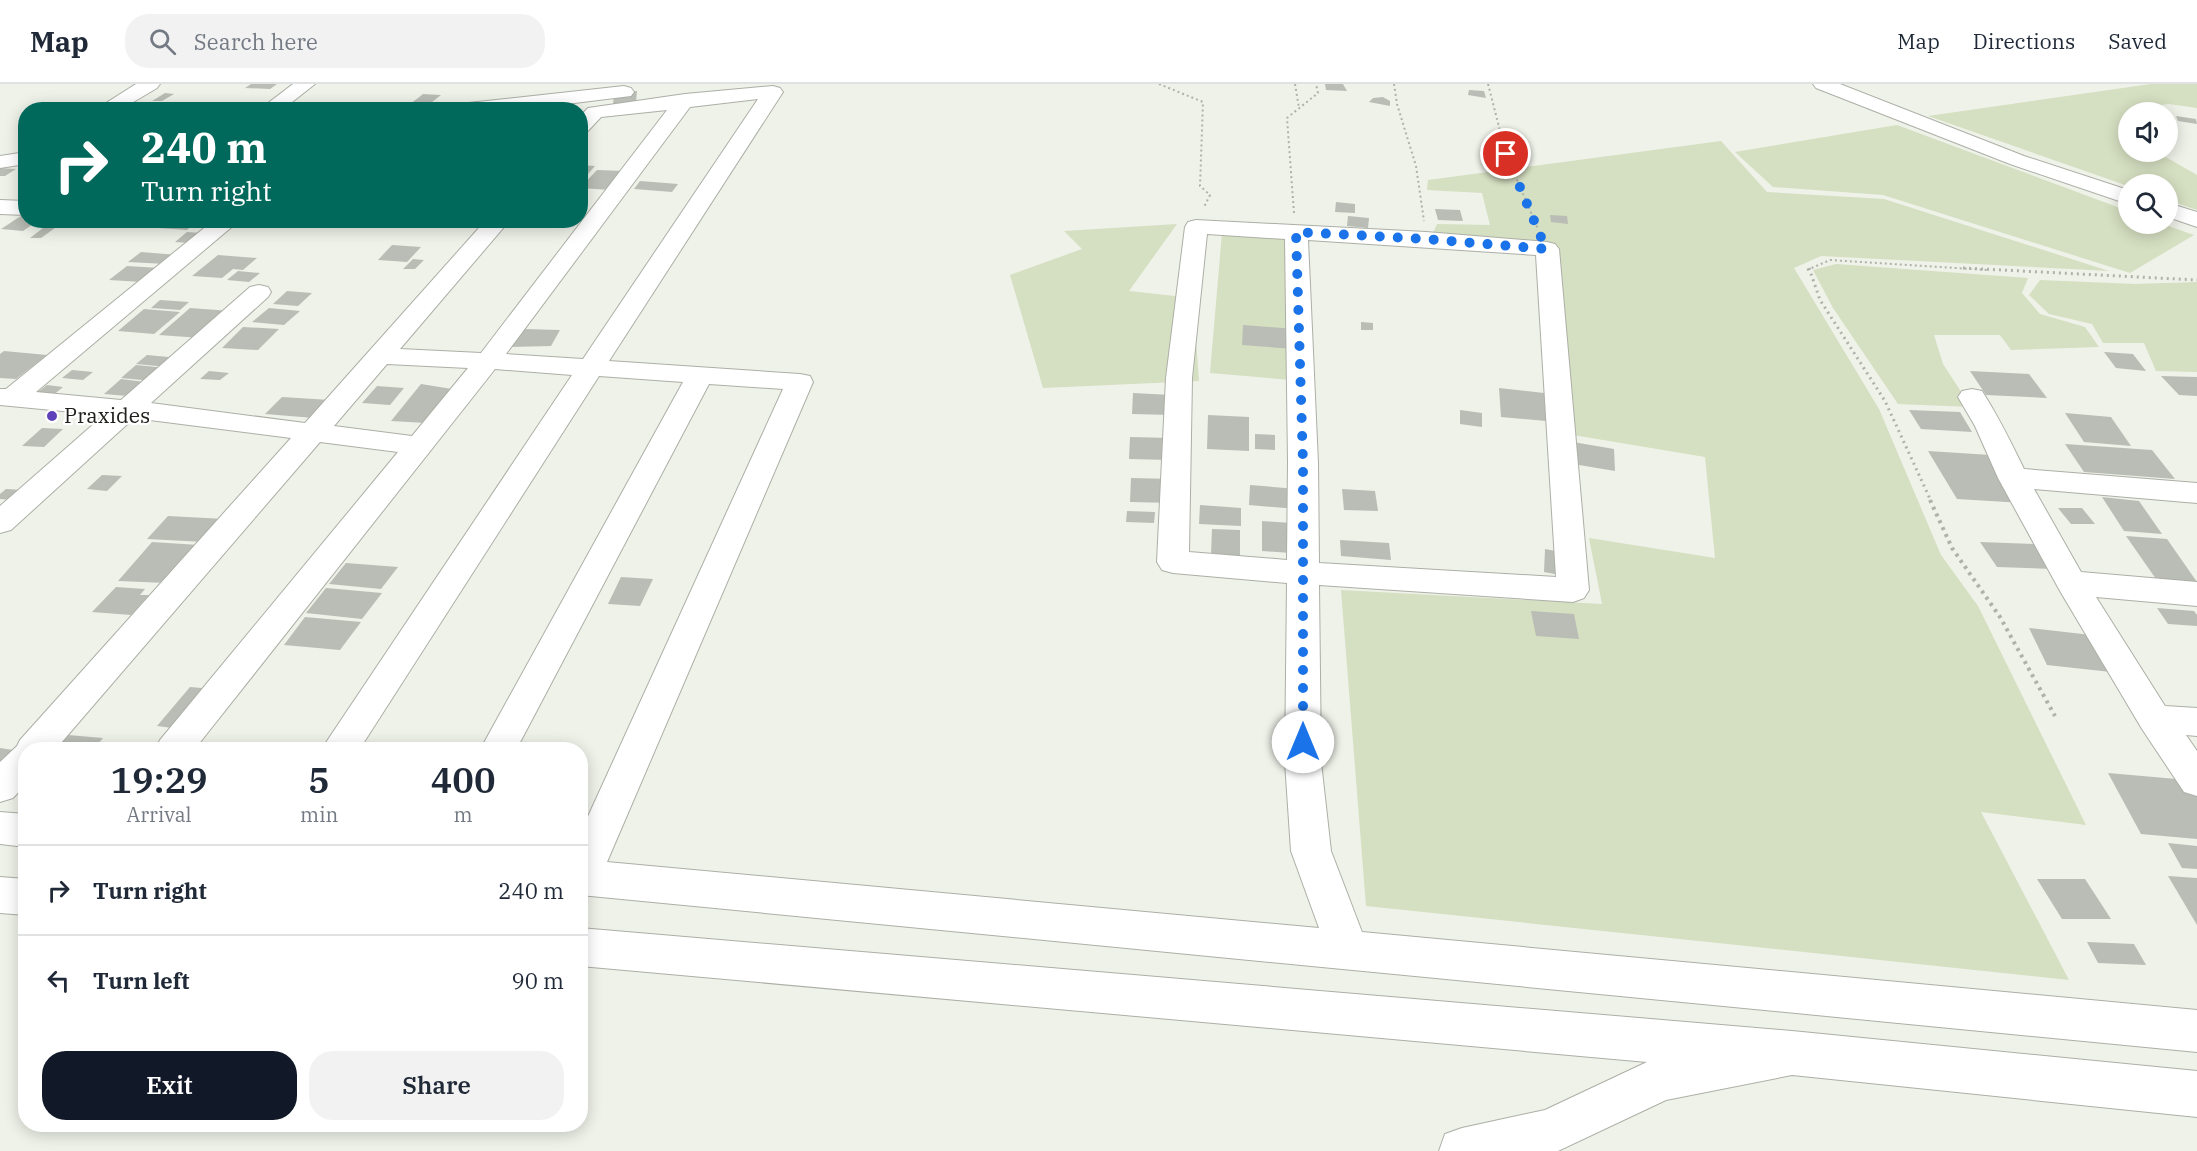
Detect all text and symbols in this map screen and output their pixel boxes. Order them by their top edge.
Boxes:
search box [125,14,545,68]
text: Map [30,23,89,60]
icon: search [146,25,179,58]
text: Search here [194,27,318,56]
text: Map [1897,27,1940,55]
text: Directions [1973,27,2075,55]
text: Saved [2108,27,2167,55]
map controls [2118,102,2178,234]
button: sound [2118,102,2178,162]
text: 240 m [141,120,267,175]
icon: right [42,126,120,204]
pin [1480,128,1531,179]
icon: arrive [1489,137,1522,170]
text: Turn right [141,173,272,208]
button: search [2118,174,2178,234]
place label: Praxides [64,401,150,429]
marker: Praxides [45,409,59,423]
position arrow [1271,710,1335,774]
text: 19:29 [110,756,208,803]
text: 5 [308,756,330,803]
text: 400 [431,756,496,803]
text: Arrival [126,801,192,828]
text: min [300,801,338,828]
text: m [454,801,473,828]
icon: right [42,874,75,907]
text: Turn right [93,876,207,905]
text: 240 m [498,876,564,905]
icon: left [42,964,75,997]
text: Turn left [93,966,189,995]
text: 90 m [512,966,564,995]
button: Exit [42,1051,297,1120]
button: Share [309,1051,564,1120]

